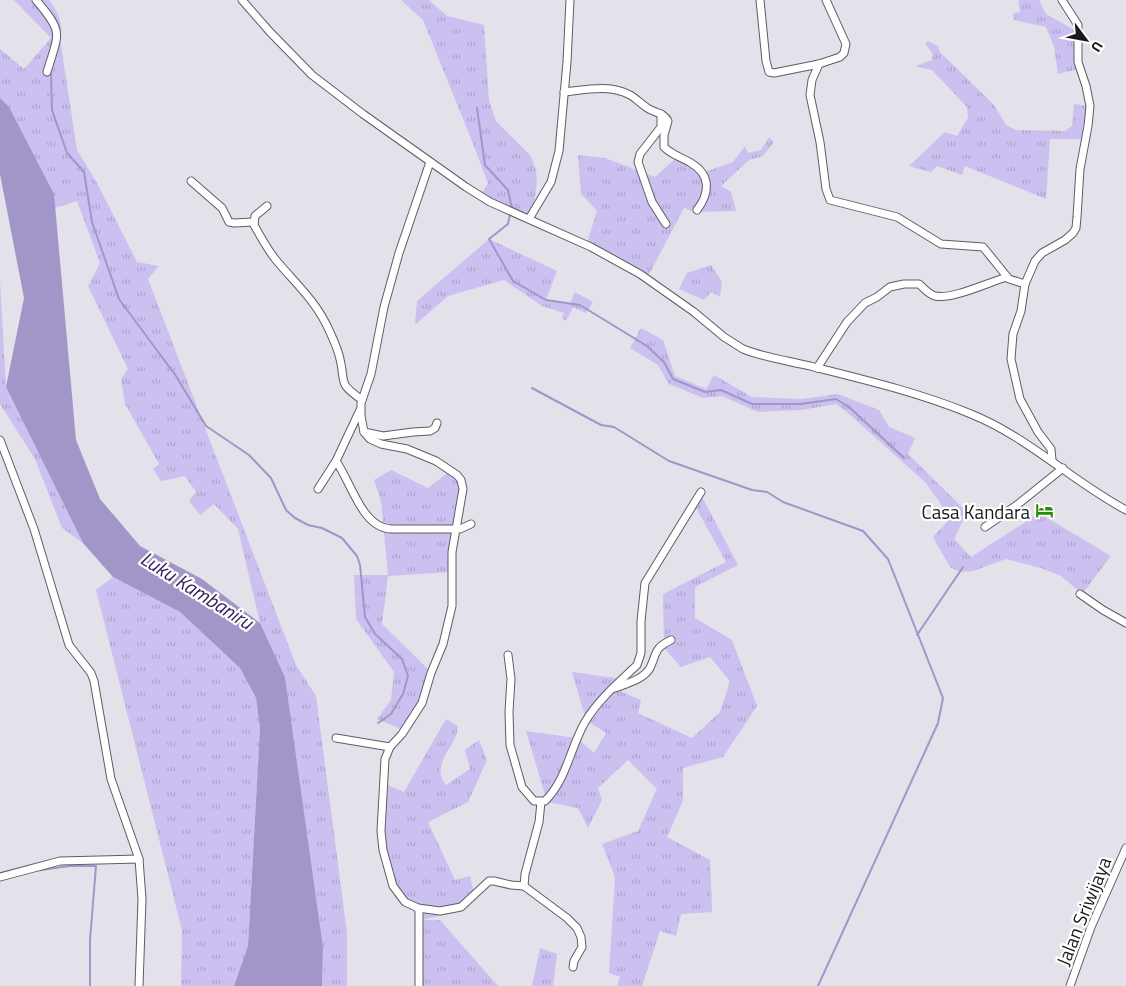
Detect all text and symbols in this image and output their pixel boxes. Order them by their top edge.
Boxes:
north arrow [1061,15,1111,65]
text: U [1086,38,1109,57]
place label: Casa Kandara [921,497,1030,526]
hotel icon: Casa Kandara [1034,501,1054,521]
water label: Luku Kambaniru [135,543,260,637]
street label: Jalan Sriwijaya [1048,852,1118,970]

